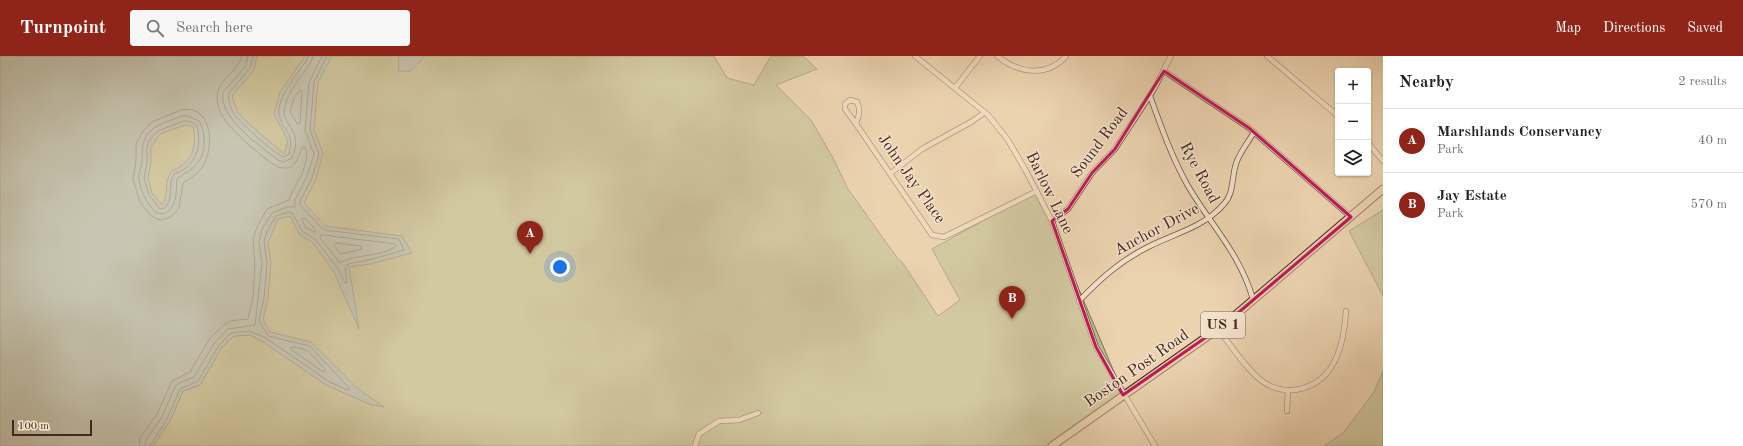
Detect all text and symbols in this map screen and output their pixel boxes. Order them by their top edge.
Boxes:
search box [130,10,410,46]
icon: search [144,17,166,39]
text: Turnpoint [20,19,106,38]
text: Search here [176,21,253,36]
text: Map [1555,21,1581,35]
text: Directions [1603,21,1665,35]
text: Saved [1687,21,1723,35]
map controls [1335,68,1371,176]
button: + [1335,68,1371,104]
text: Nearby [1399,74,1454,91]
text: 2 results [1678,75,1727,88]
button: − [1335,104,1371,140]
street label: Sound Road [1068,105,1132,181]
text: Marshlands Conservancy [1437,125,1603,140]
street label: John Jay Place [874,131,948,227]
text: A [1407,134,1417,147]
text: 40 m [1698,134,1727,147]
street label: Rye Road [1176,140,1222,206]
button: layers [1335,140,1371,176]
text: Park [1437,143,1464,156]
street label: Barlow Lane [1022,149,1076,237]
text: Jay Estate [1437,189,1507,204]
text: B [1407,198,1417,211]
text: 570 m [1690,198,1727,211]
street label: Anchor Drive [1112,201,1202,259]
text: Park [1437,207,1464,220]
pin: A [517,221,543,254]
your location [550,257,570,277]
pin: B [999,286,1025,319]
road number: US 1 [1201,312,1245,338]
street label: Boston Post Road [1082,327,1192,411]
scale bar [12,418,92,437]
text: 100 m [18,421,49,432]

